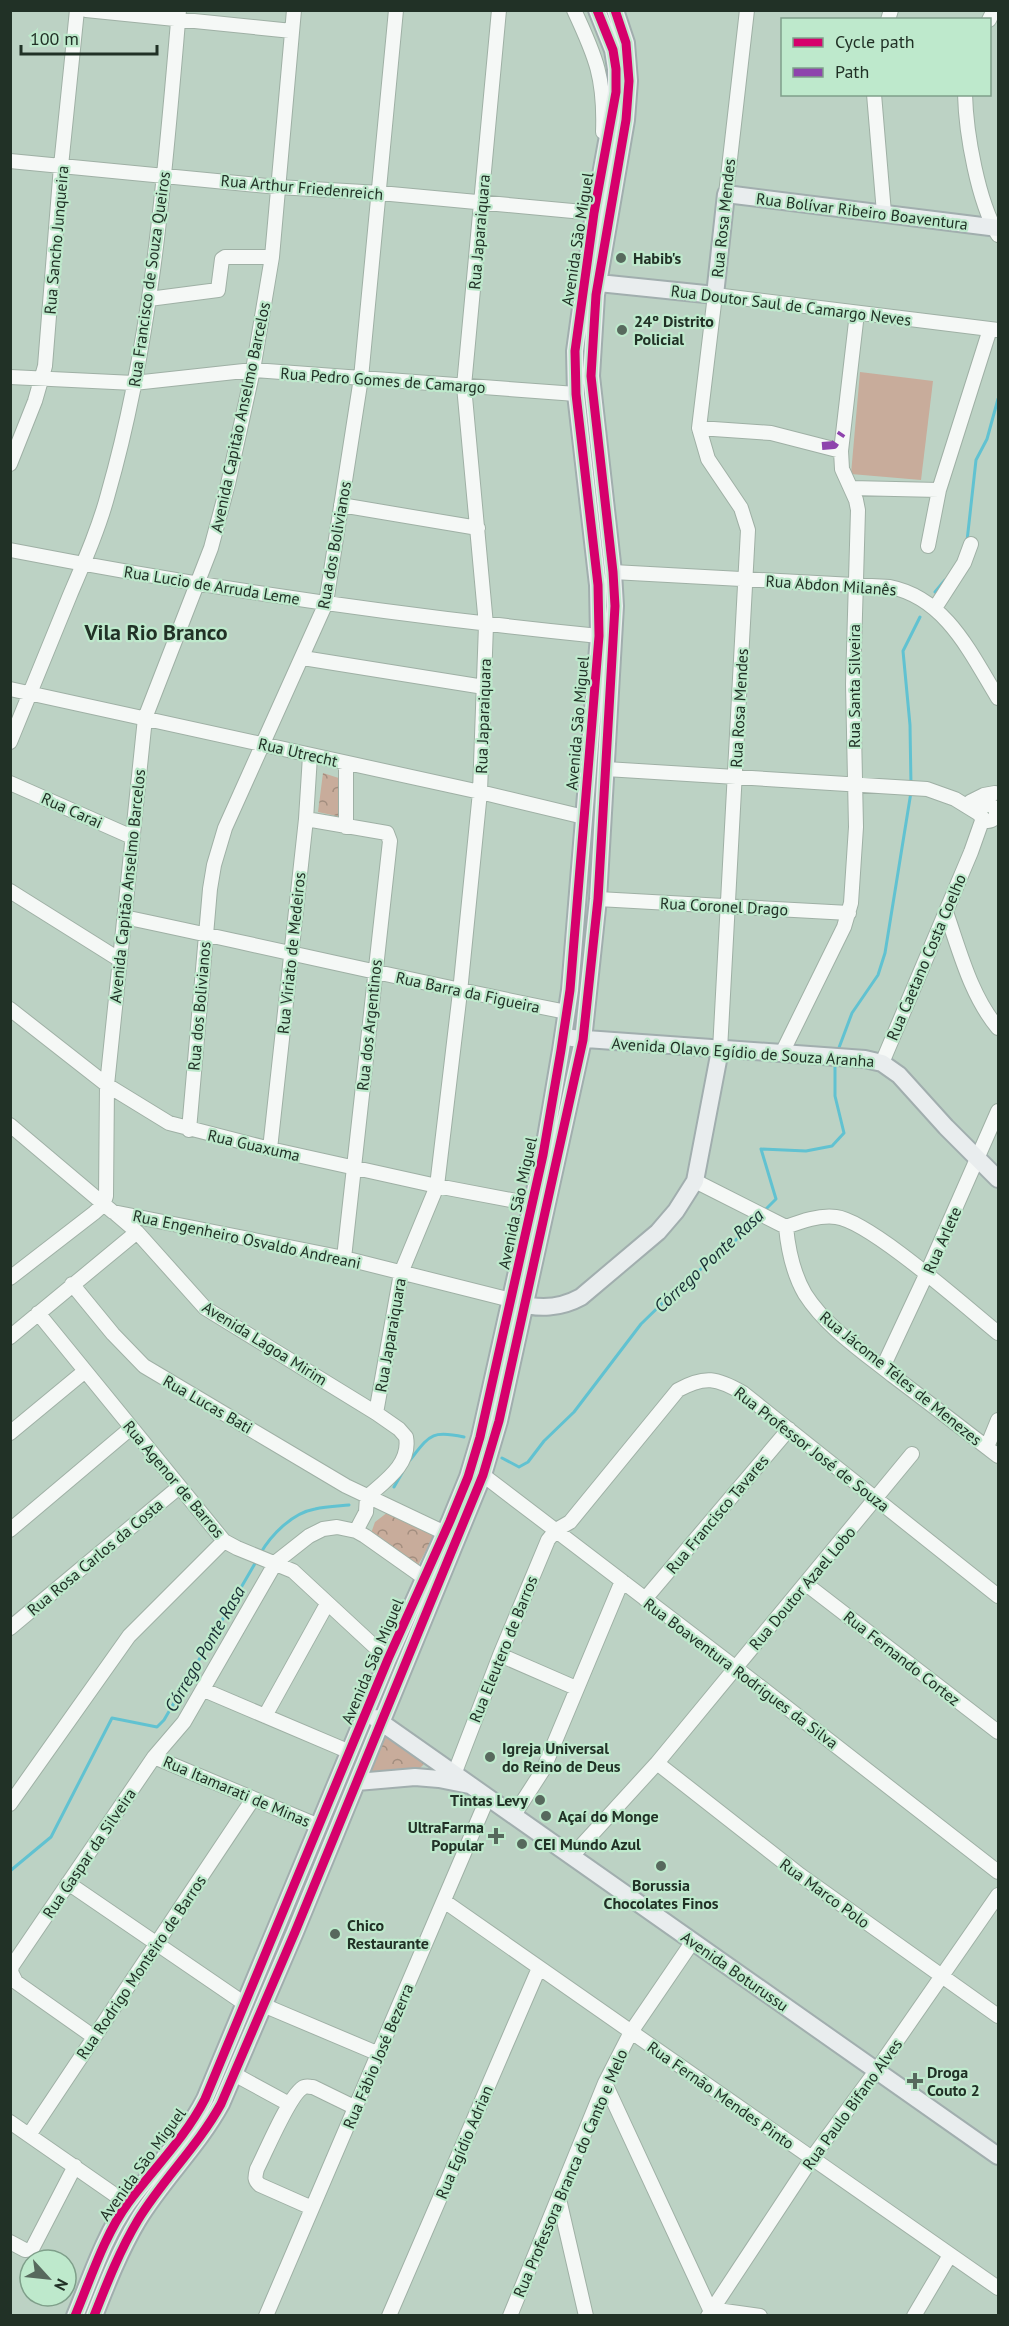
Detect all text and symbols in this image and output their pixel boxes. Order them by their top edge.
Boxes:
scale bar [21,18,158,56]
legend [781,18,991,96]
text: 100 m [30,27,79,50]
text: Cycle path [835,30,915,53]
text: Path [835,60,869,83]
street label: Rua Rosa Mendes [707,157,739,278]
street label: Rua Sancho Junqueira [40,165,72,315]
street label: Rua Francisco de Souza Queiros [124,170,174,388]
street label: Rua Arthur Friedenreich [220,170,384,204]
street label: Avenida São Miguel [557,171,597,307]
street label: Rua Japaraiquara [464,174,494,290]
street label: Rua Bolívar Ribeiro Boaventura [755,188,969,234]
place label: Habib's [633,248,682,268]
marker: Habib's [614,251,628,265]
street label: Rua Doutor Saul de Camargo Neves [670,280,913,330]
street label: Avenida Capitão Anselmo Barcelos [206,300,274,534]
place label: 24º Distrito Policial [634,311,714,349]
marker: 24º Distrito Policial [615,323,629,337]
street label: Rua Pedro Gomes de Camargo [280,363,486,397]
street label: Rua dos Bolivianos [313,479,355,610]
street label: Rua Lucio de Arruda Leme [123,561,301,609]
street label: Rua Abdon Milanês [765,570,897,600]
district label: Vila Rio Branco [83,618,228,646]
street label: Rua Santa Silveira [844,624,864,748]
street label: Rua Rosa Mendes [726,648,752,768]
street label: Avenida São Miguel [561,655,593,791]
street label: Rua Japaraiquara [471,658,495,774]
street label: Rua Utrecht [256,733,340,771]
street label: Avenida Capitão Anselmo Barcelos [105,768,149,1004]
street label: Rua Carai [38,788,106,832]
street label: Rua Viriato de Medeiros [273,871,309,1035]
street label: Rua Caetano Costa Coelho [882,871,970,1043]
street label: Rua Coronel Drago [659,893,789,919]
street label: Rua dos Bolivianos [183,940,215,1071]
street label: Rua dos Argentinos [352,958,386,1092]
street label: Rua Barra da Figueira [394,967,542,1017]
street label: Avenida Olavo Egídio de Souza Aranha [611,1033,875,1071]
street label: Rua Guaxuma [206,1125,302,1165]
street label: Avenida São Miguel [493,1135,541,1271]
water label: Córrego Ponte Rasa [649,1204,769,1317]
street label: Rua Arlete [918,1204,966,1276]
street label: Rua Engenheiro Osvaldo Andreani [131,1205,363,1273]
street label: Rua Japaraiquara [370,1276,410,1394]
street label: Avenida Lagoa Mirim [199,1297,331,1389]
street label: Rua Jácome Téles de Menezes [816,1307,986,1450]
street label: Rua Lucas Bati [160,1370,256,1438]
street label: Rua Professor José de Souza [730,1382,894,1516]
street label: Rua Agenor de Barros [119,1416,229,1542]
street label: Rua Francisco Tavares [661,1450,773,1578]
street label: Rua Rosa Carlos da Costa [23,1494,167,1620]
street label: Rua Doutor Azael Lobo [744,1522,860,1654]
street label: Rua Eleutero de Barros [464,1573,542,1725]
water label: Córrego Ponte Rasa [159,1581,250,1716]
street label: Rua Boaventura Rodrigues da Silva [640,1593,842,1753]
street label: Avenida São Miguel [337,1595,408,1727]
street label: Rua Fernando Cortez [840,1606,964,1710]
place label: Igreja Universal do Reino de Deus [502,1738,621,1776]
marker: Igreja Universal do Reino de Deus [483,1750,497,1764]
street label: Rua Itamarati de Minas [160,1751,314,1831]
street label: Rua Gaspar da Silveira [38,1784,140,1922]
place label: Tintas Levy [450,1790,528,1810]
marker: Tintas Levy [533,1793,547,1807]
place label: Açaí do Monge [558,1806,659,1826]
marker: Açaí do Monge [539,1809,553,1823]
place label: UltraFarma Popular [408,1817,484,1855]
marker: UltraFarma Popular [489,1829,503,1843]
place label: CEI Mundo Azul [534,1834,641,1854]
marker: CEI Mundo Azul [515,1837,529,1851]
street label: Rua Marco Polo [776,1854,874,1932]
marker: Borussia Chocolates Finos [654,1859,668,1873]
street label: Rua Rodrigo Monteiro de Barros [72,1871,210,2063]
place label: Borussia Chocolates Finos [603,1875,719,1913]
place label: Chico Restaurante [347,1915,429,1953]
marker: Chico Restaurante [328,1927,342,1941]
street label: Avenida Boturussu [677,1927,793,2015]
street label: Rua Fábio José Bezerra [338,1980,418,2132]
street label: Rua Paulo Bifano Alves [798,2034,906,2173]
street label: Rua Fernão Mendes Pinto [644,2037,798,2153]
street label: Rua Professora Branca do Canto e Melo [509,2046,631,2300]
place label: Droga Couto 2 [927,2062,980,2100]
marker: Droga Couto 2 [908,2074,922,2088]
street label: Rua Egídio Adrian [431,2082,497,2202]
street label: Avenida São Miguel [94,2103,190,2224]
north arrow [18,2248,78,2308]
text: N [50,2276,73,2294]

